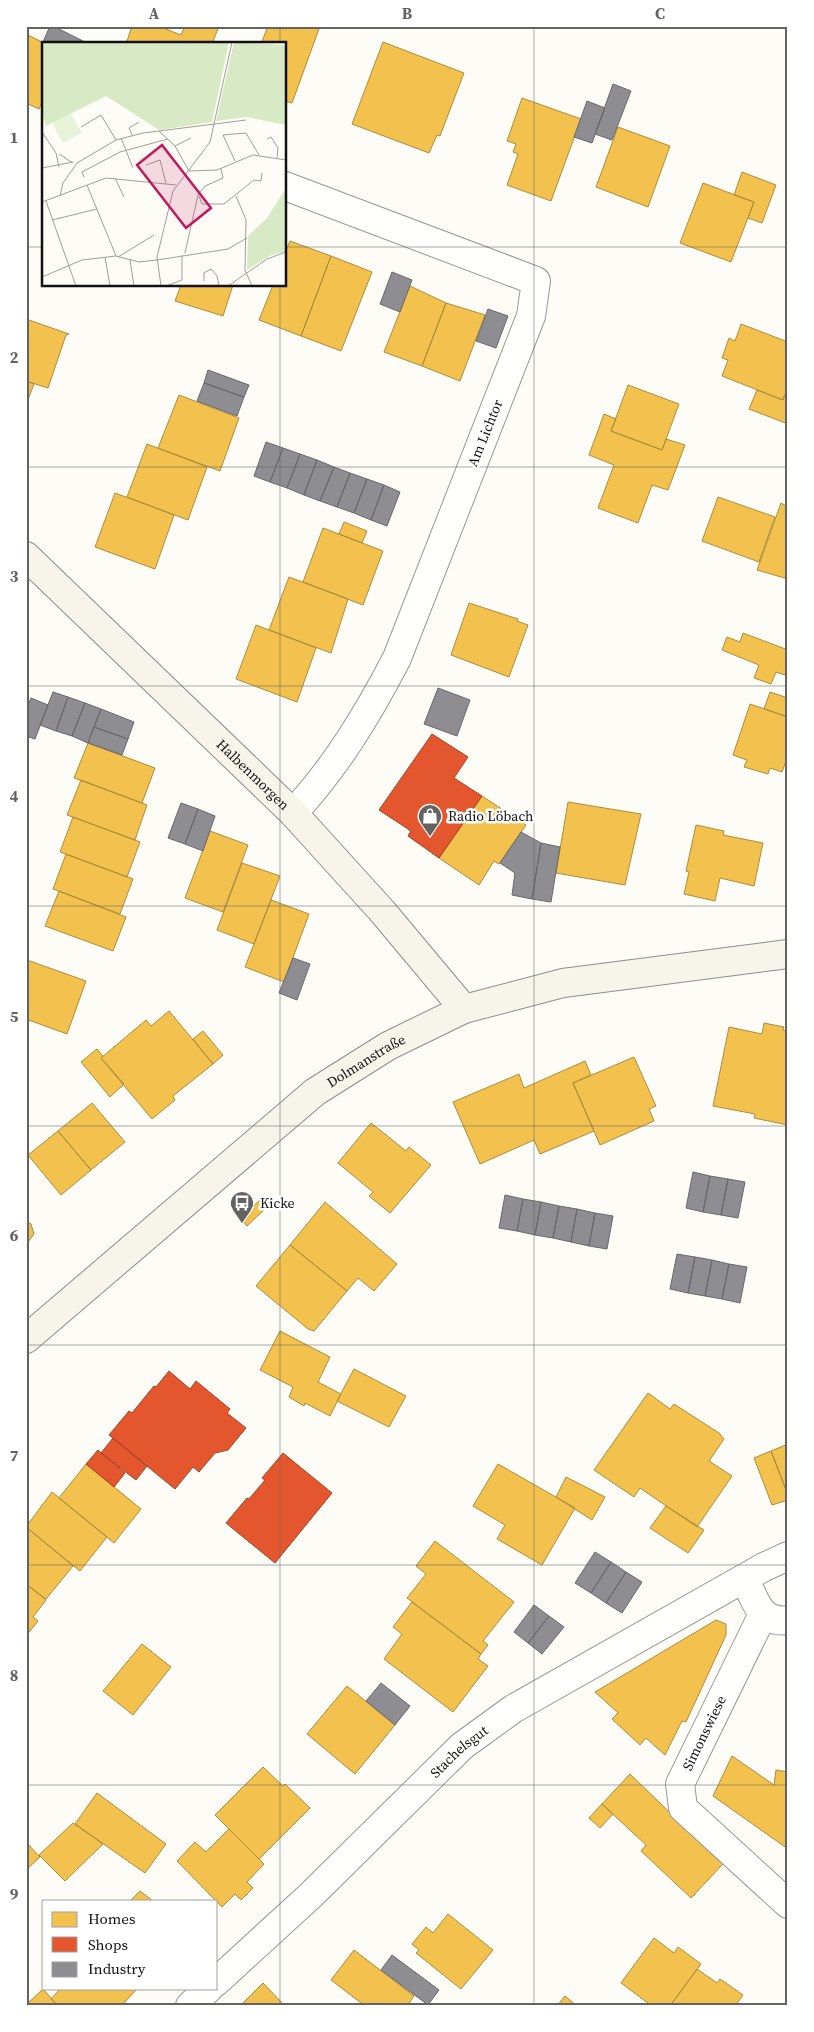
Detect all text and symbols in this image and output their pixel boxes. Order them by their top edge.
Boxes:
text: A [149,2,160,24]
text: B [402,2,413,24]
text: C [655,2,665,24]
inset map [42,42,286,286]
text: 1 [10,126,18,148]
text: 2 [10,346,19,368]
street label: Am Lichtor [462,396,508,470]
text: 3 [10,565,19,587]
street label: Halbenmorgen [212,734,294,815]
text: 4 [10,785,19,807]
shop icon: Radio Löbach [417,803,443,837]
place label: Radio Löbach [448,806,533,826]
text: 5 [10,1005,19,1027]
street label: Dolmanstraße [323,1029,409,1092]
bus stop icon: Kicke [229,1190,255,1224]
place label: Kicke [260,1193,295,1213]
text: 6 [10,1224,19,1246]
text: 7 [10,1444,19,1466]
text: 8 [10,1664,18,1686]
street label: Simonswiese [677,1692,731,1774]
street label: Stachelsgut [425,1720,492,1782]
text: 9 [10,1883,19,1905]
legend [42,1900,218,1990]
text: Homes [88,1908,135,1929]
text: Shops [88,1934,128,1955]
text: Industry [88,1958,146,1979]

